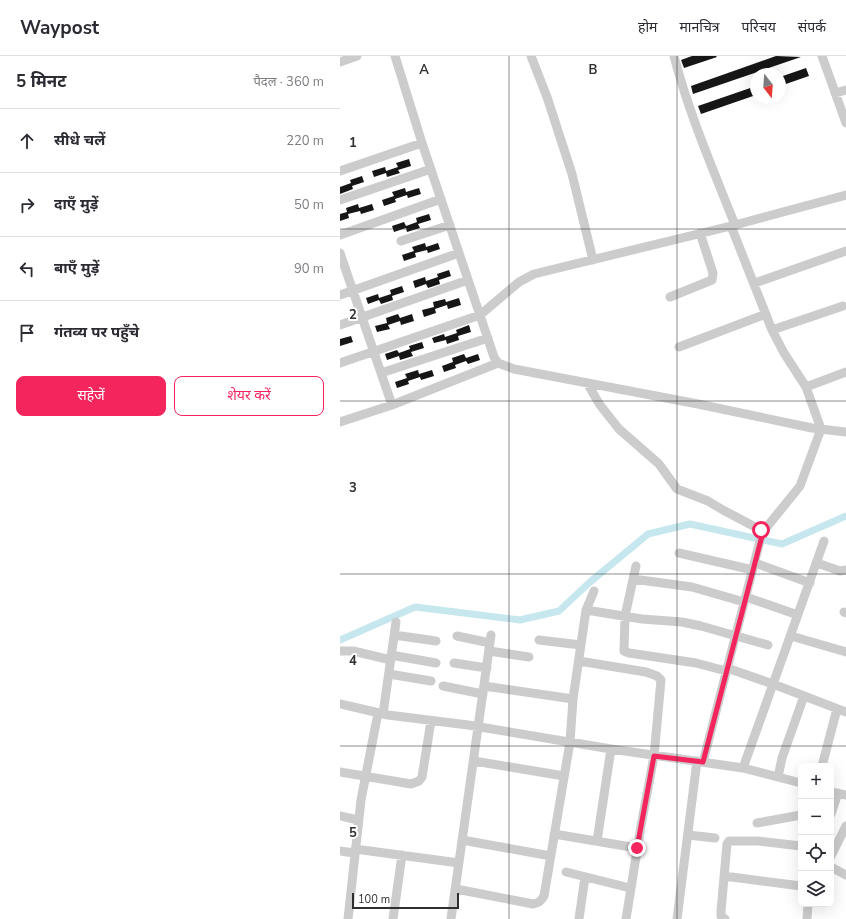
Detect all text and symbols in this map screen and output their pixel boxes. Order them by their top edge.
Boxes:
text: Waypost [20,15,99,41]
text: होम [638,18,657,37]
text: मानचित्र [679,18,720,37]
text: परिचय [742,18,776,37]
text: संपर्क [798,18,826,37]
text: A [419,61,429,79]
text: B [589,61,598,79]
north arrow [750,68,786,104]
text: 5 मिनट [16,70,66,93]
text: पैदल · 360 m [253,73,324,91]
icon: ahead [16,130,38,152]
text: सीधे चलें [54,130,105,150]
text: 220 m [286,132,324,150]
text: 1 [349,134,357,152]
icon: right [16,194,38,216]
text: दाएँ मुड़ें [54,194,98,214]
text: 50 m [294,196,324,214]
icon: left [16,258,38,280]
text: बाएँ मुड़ें [54,258,99,278]
text: 90 m [294,260,324,278]
text: 2 [349,306,357,324]
icon: arrive [16,322,38,344]
text: गंतव्य पर पहुँचे [54,322,139,342]
button: सहेजें [16,376,166,416]
button: शेयर करें [174,376,324,416]
text: 3 [349,479,357,497]
route start [752,521,770,539]
text: 4 [349,652,357,670]
map controls [798,763,834,907]
button: + [798,763,834,799]
button: − [798,799,834,835]
text: 5 [349,824,357,842]
button: locate [798,835,834,871]
route end [628,839,646,857]
button: layers [798,871,834,907]
scale bar [352,891,459,910]
text: 100 m [358,892,390,907]

